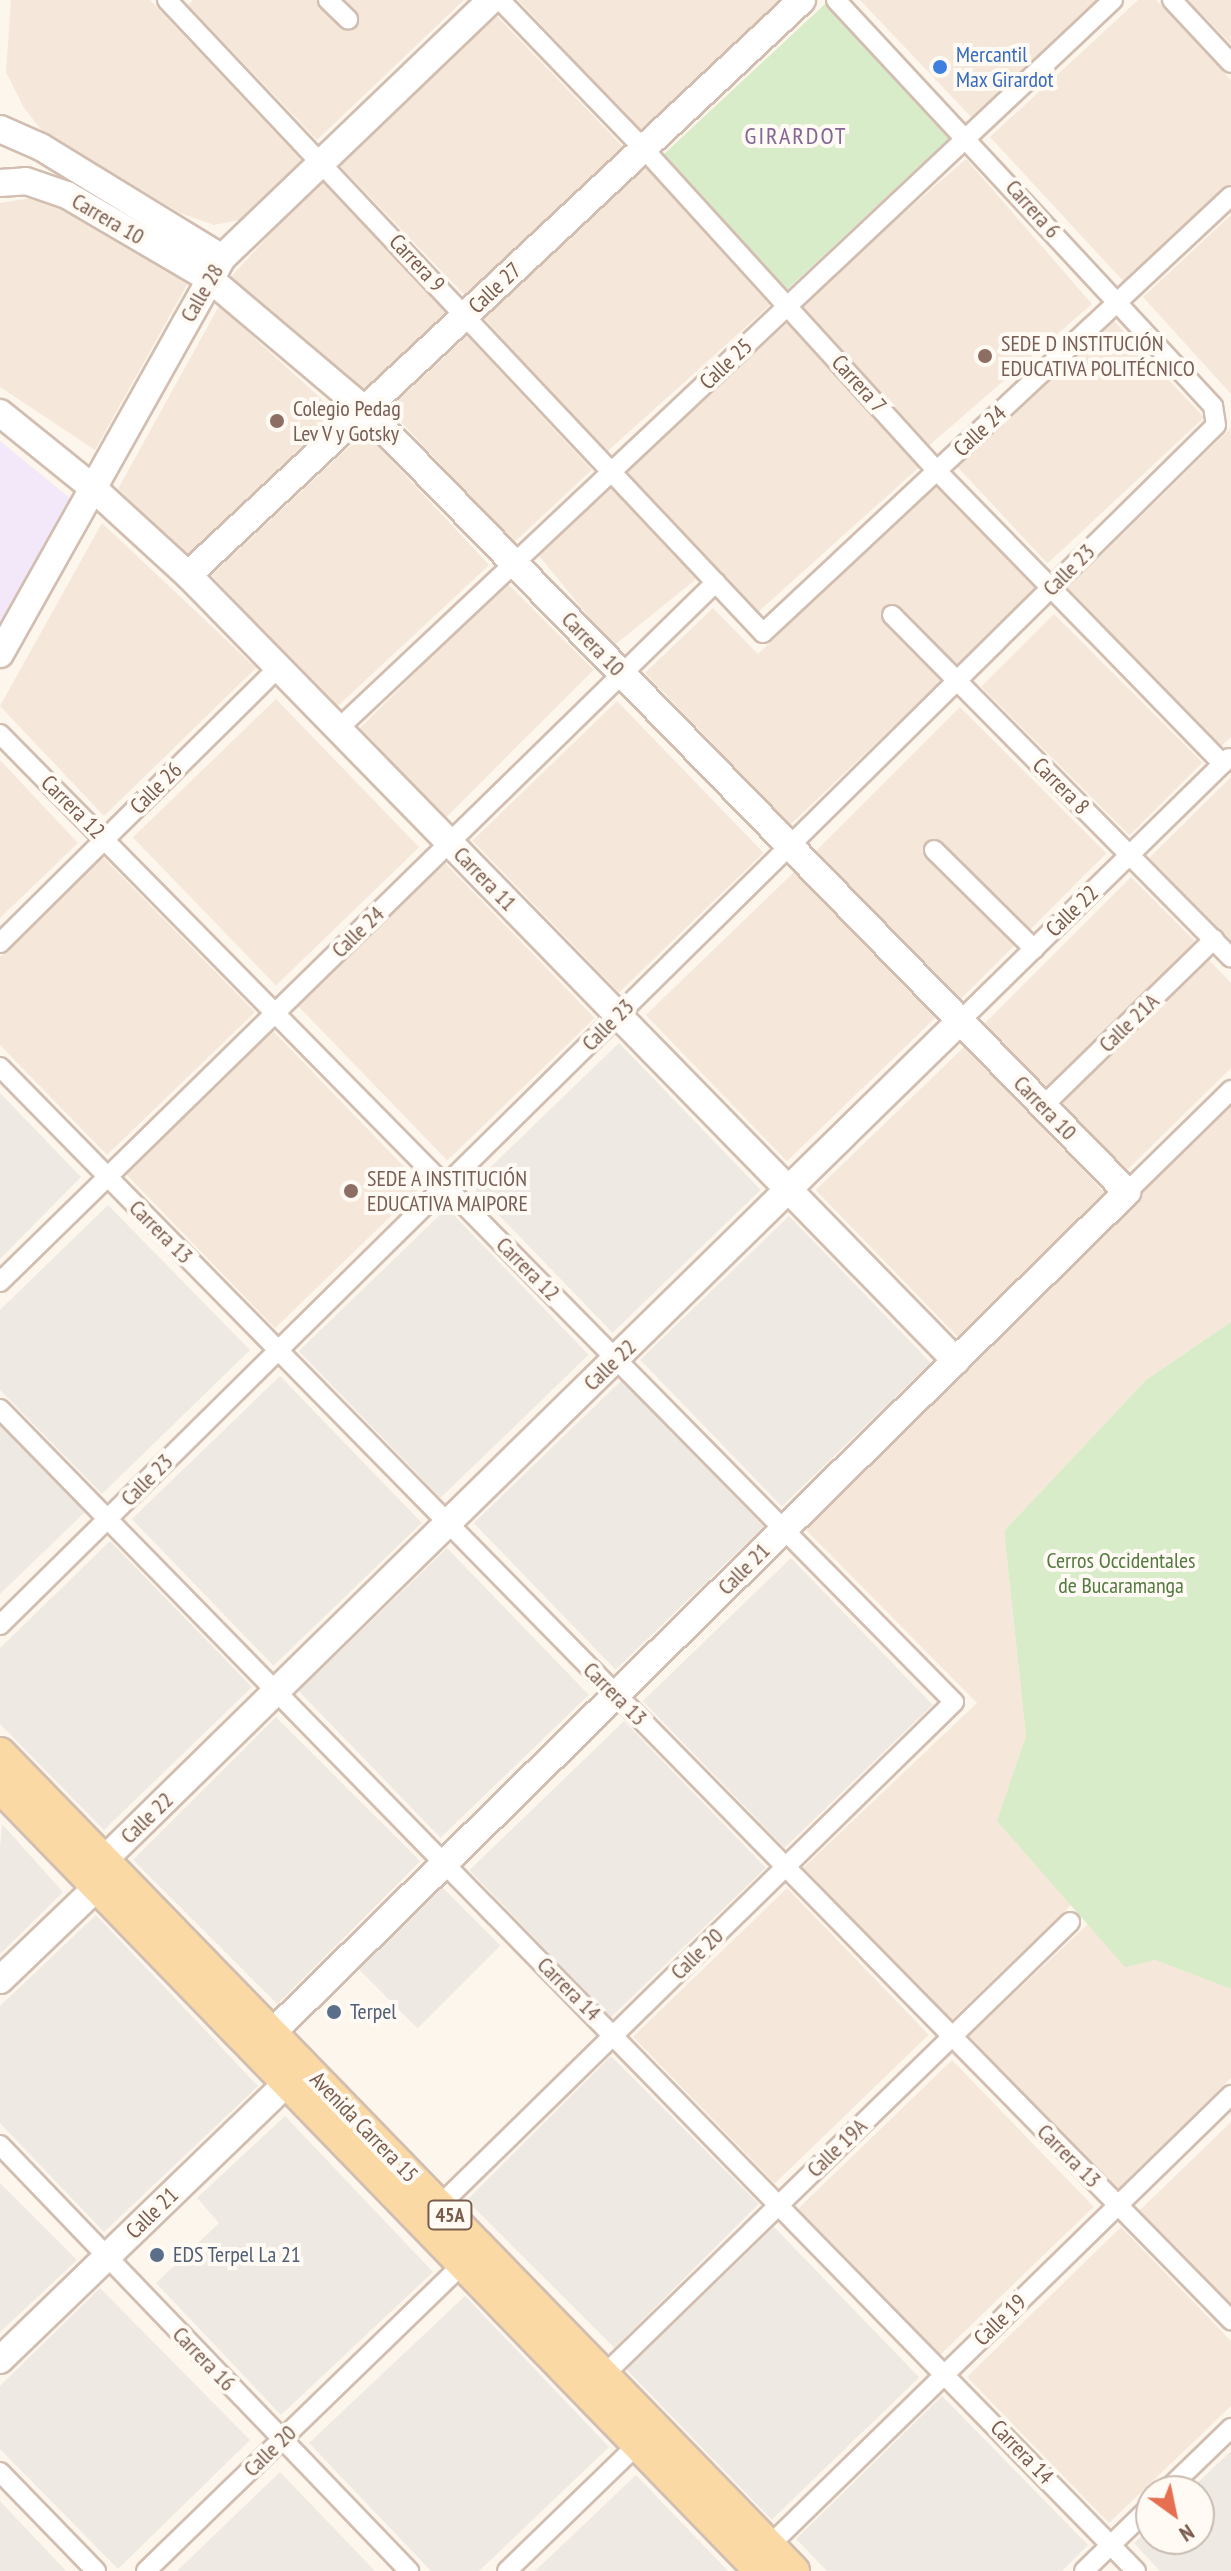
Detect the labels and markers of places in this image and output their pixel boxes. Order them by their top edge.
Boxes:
place label: Mercantil Max Girardot [956,41,1054,92]
marker: Mercantil Max Girardot [931,58,949,76]
place label: SEDE D INSTITUCIÓN EDUCATIVA POLITÉCNICO [1001,330,1195,382]
marker: SEDE D INSTITUCIÓN EDUCATIVA POLITÉCNICO [976,347,994,365]
place label: Colegio Pedag Lev V y Gotsky [293,395,401,446]
marker: Colegio Pedag Lev V y Gotsky [268,412,286,430]
place label: SEDE A INSTITUCIÓN EDUCATIVA MAIPORE [367,1165,529,1216]
marker: SEDE A INSTITUCIÓN EDUCATIVA MAIPORE [342,1182,360,1200]
place label: Terpel [350,1999,396,2025]
marker: Terpel [325,2003,343,2021]
place label: EDS Terpel La 21 [173,2242,301,2268]
marker: EDS Terpel La 21 [148,2246,166,2264]

